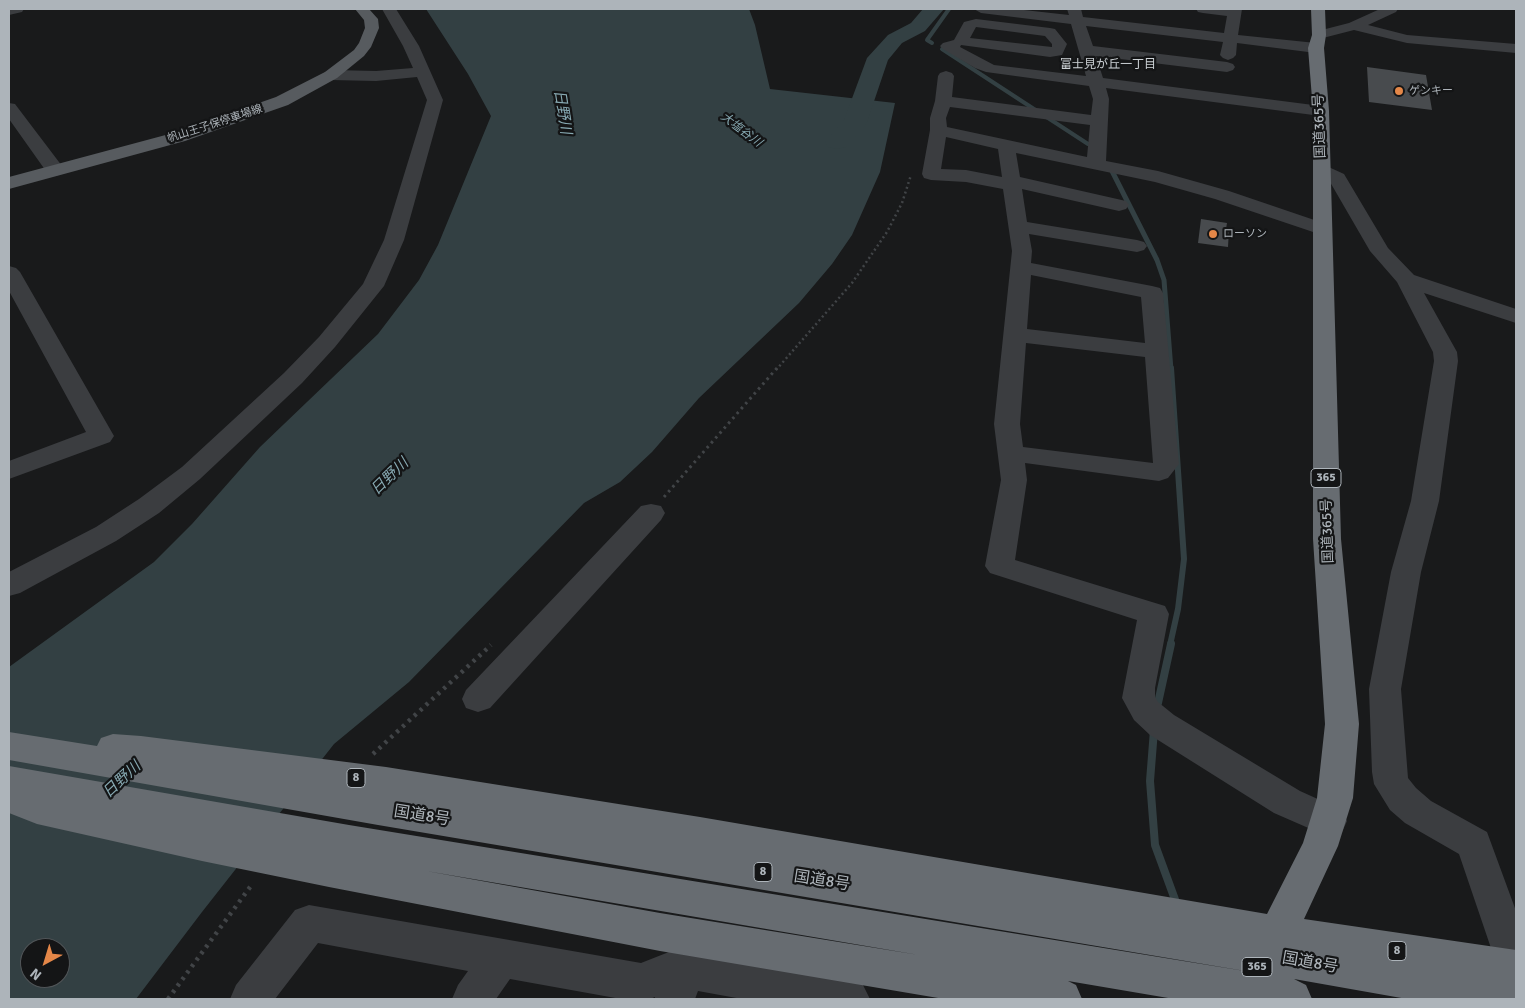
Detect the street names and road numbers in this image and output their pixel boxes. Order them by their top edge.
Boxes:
street label: 国道365号 [1310,93,1330,159]
street label: 帆山王子保停車場線 [166,102,264,146]
road number: 365 [1311,468,1341,488]
street label: 国道365号 [1318,498,1338,564]
road number: 8 [347,768,365,788]
street label: 国道8号 [393,802,451,830]
road number: 8 [754,862,772,882]
street label: 国道8号 [793,867,851,895]
road number: 8 [1388,941,1406,960]
street label: 国道8号 [1280,949,1340,977]
road number: 365 [1242,958,1272,976]

